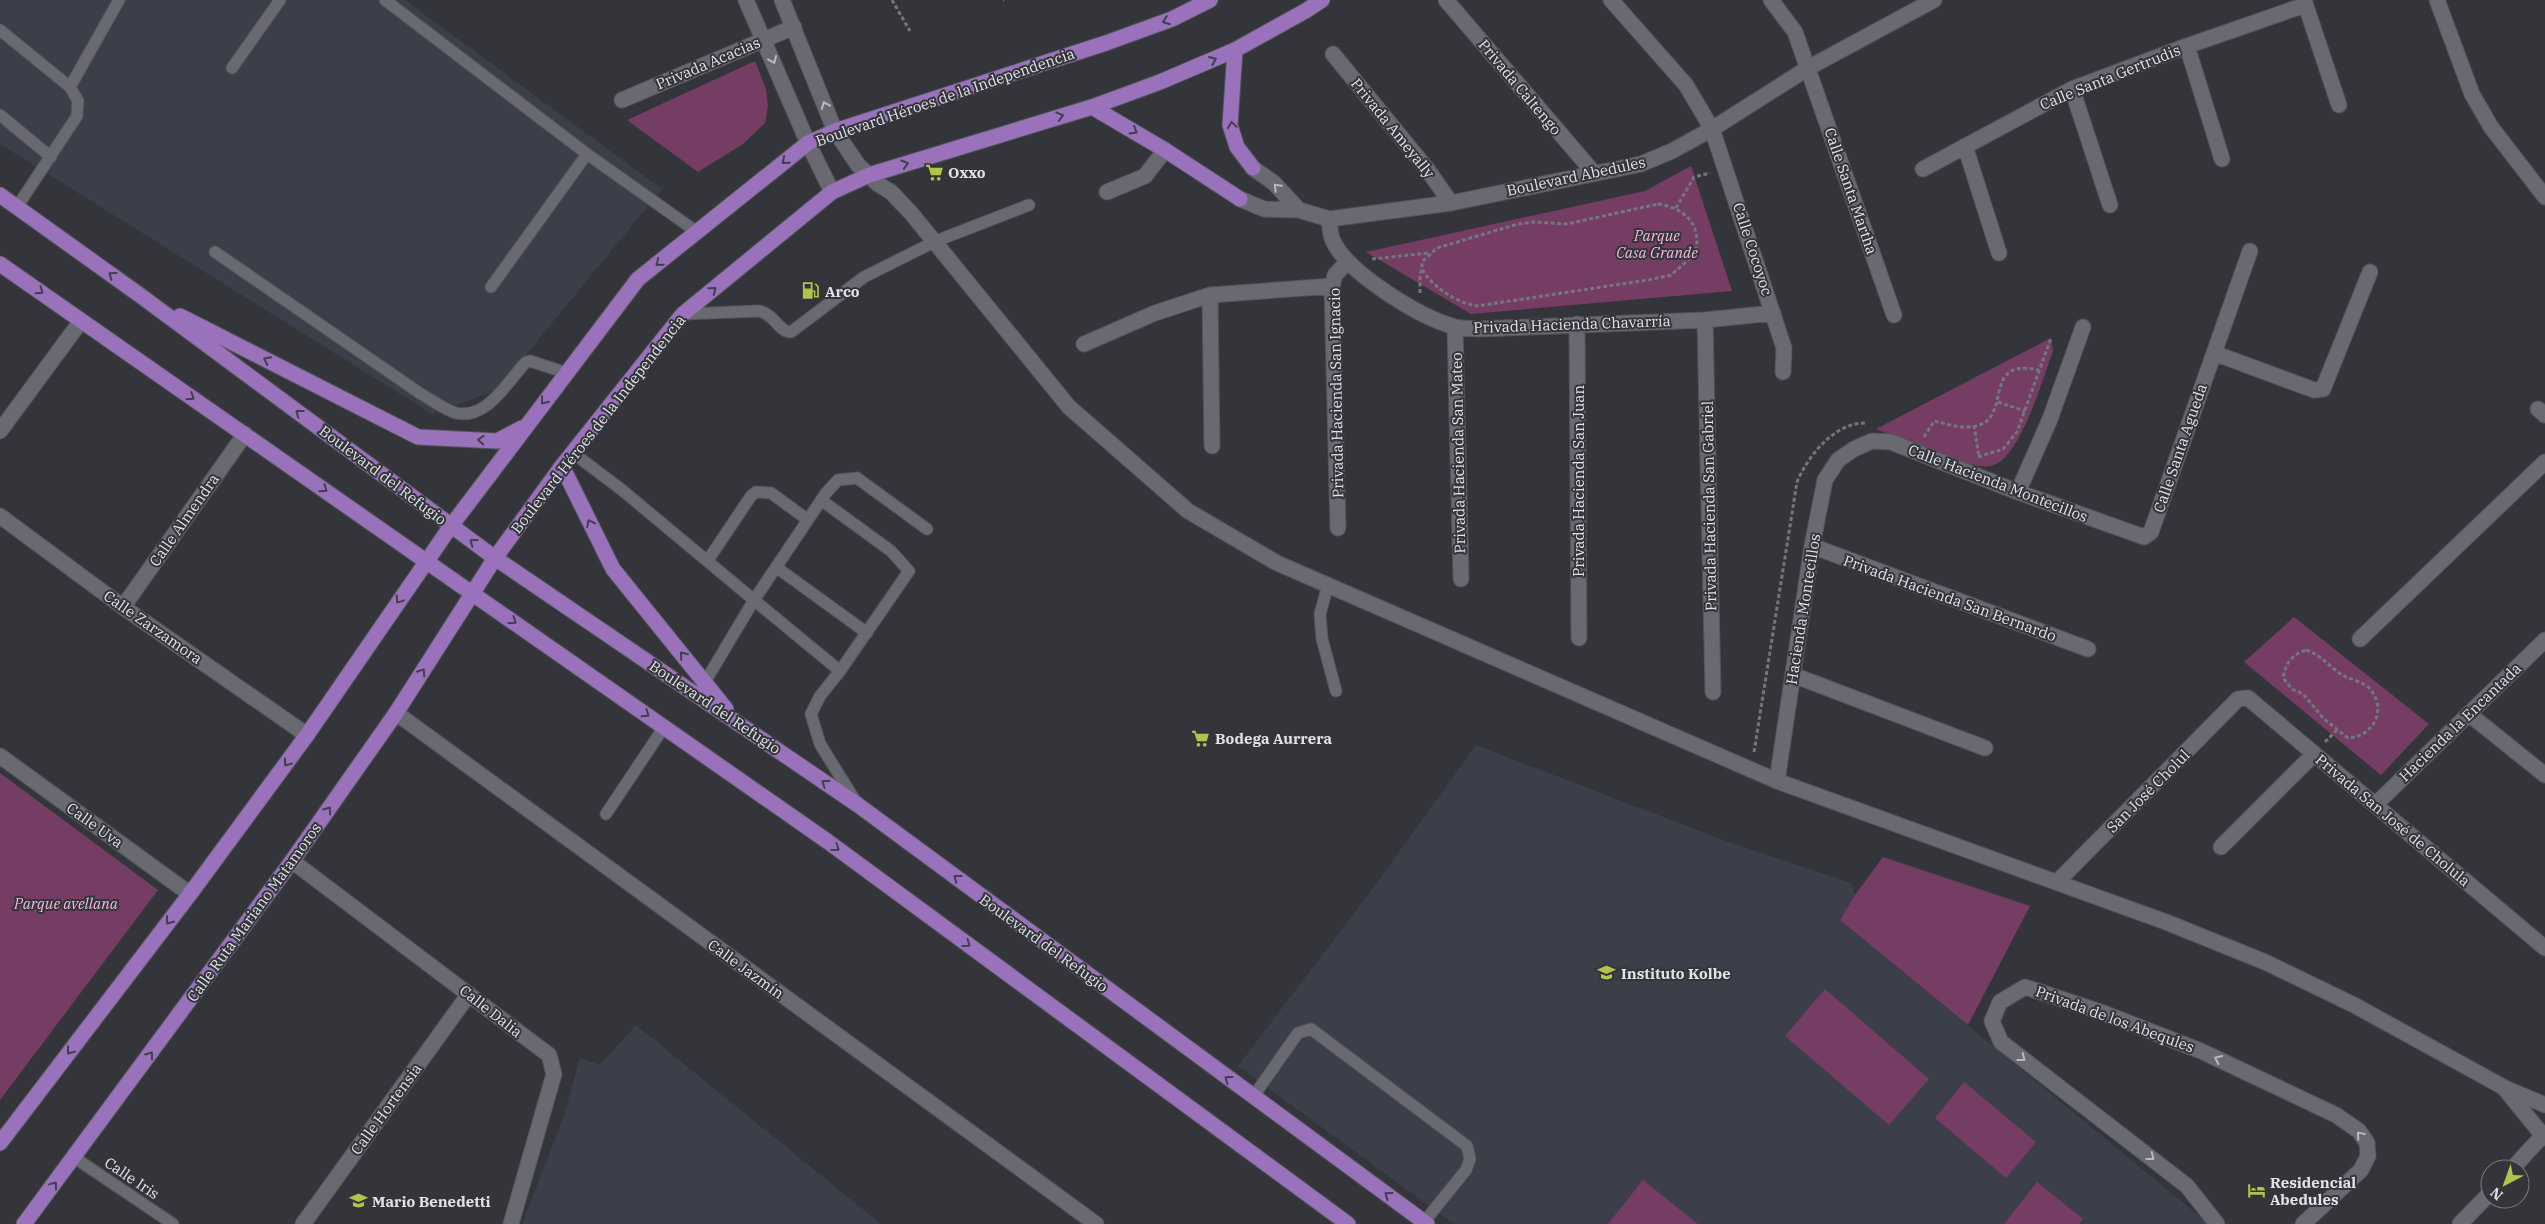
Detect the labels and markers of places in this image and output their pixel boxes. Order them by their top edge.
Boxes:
supermarket icon: Oxxo [924,162,944,182]
place label: Oxxo [948,163,986,182]
fuel station icon: Arco [801,281,821,301]
place label: Arco [825,282,860,301]
supermarket icon: Bodega Aurrera [1191,728,1211,748]
place label: Bodega Aurrera [1215,729,1333,748]
school or university icon: Instituto Kolbe [1597,963,1617,983]
place label: Instituto Kolbe [1621,964,1731,983]
place label: Residencial Abedules [2270,1173,2356,1209]
hotel icon: Residencial Abedules [2246,1181,2266,1201]
school or university icon: Mario Benedetti [348,1191,368,1211]
place label: Mario Benedetti [372,1192,491,1211]

